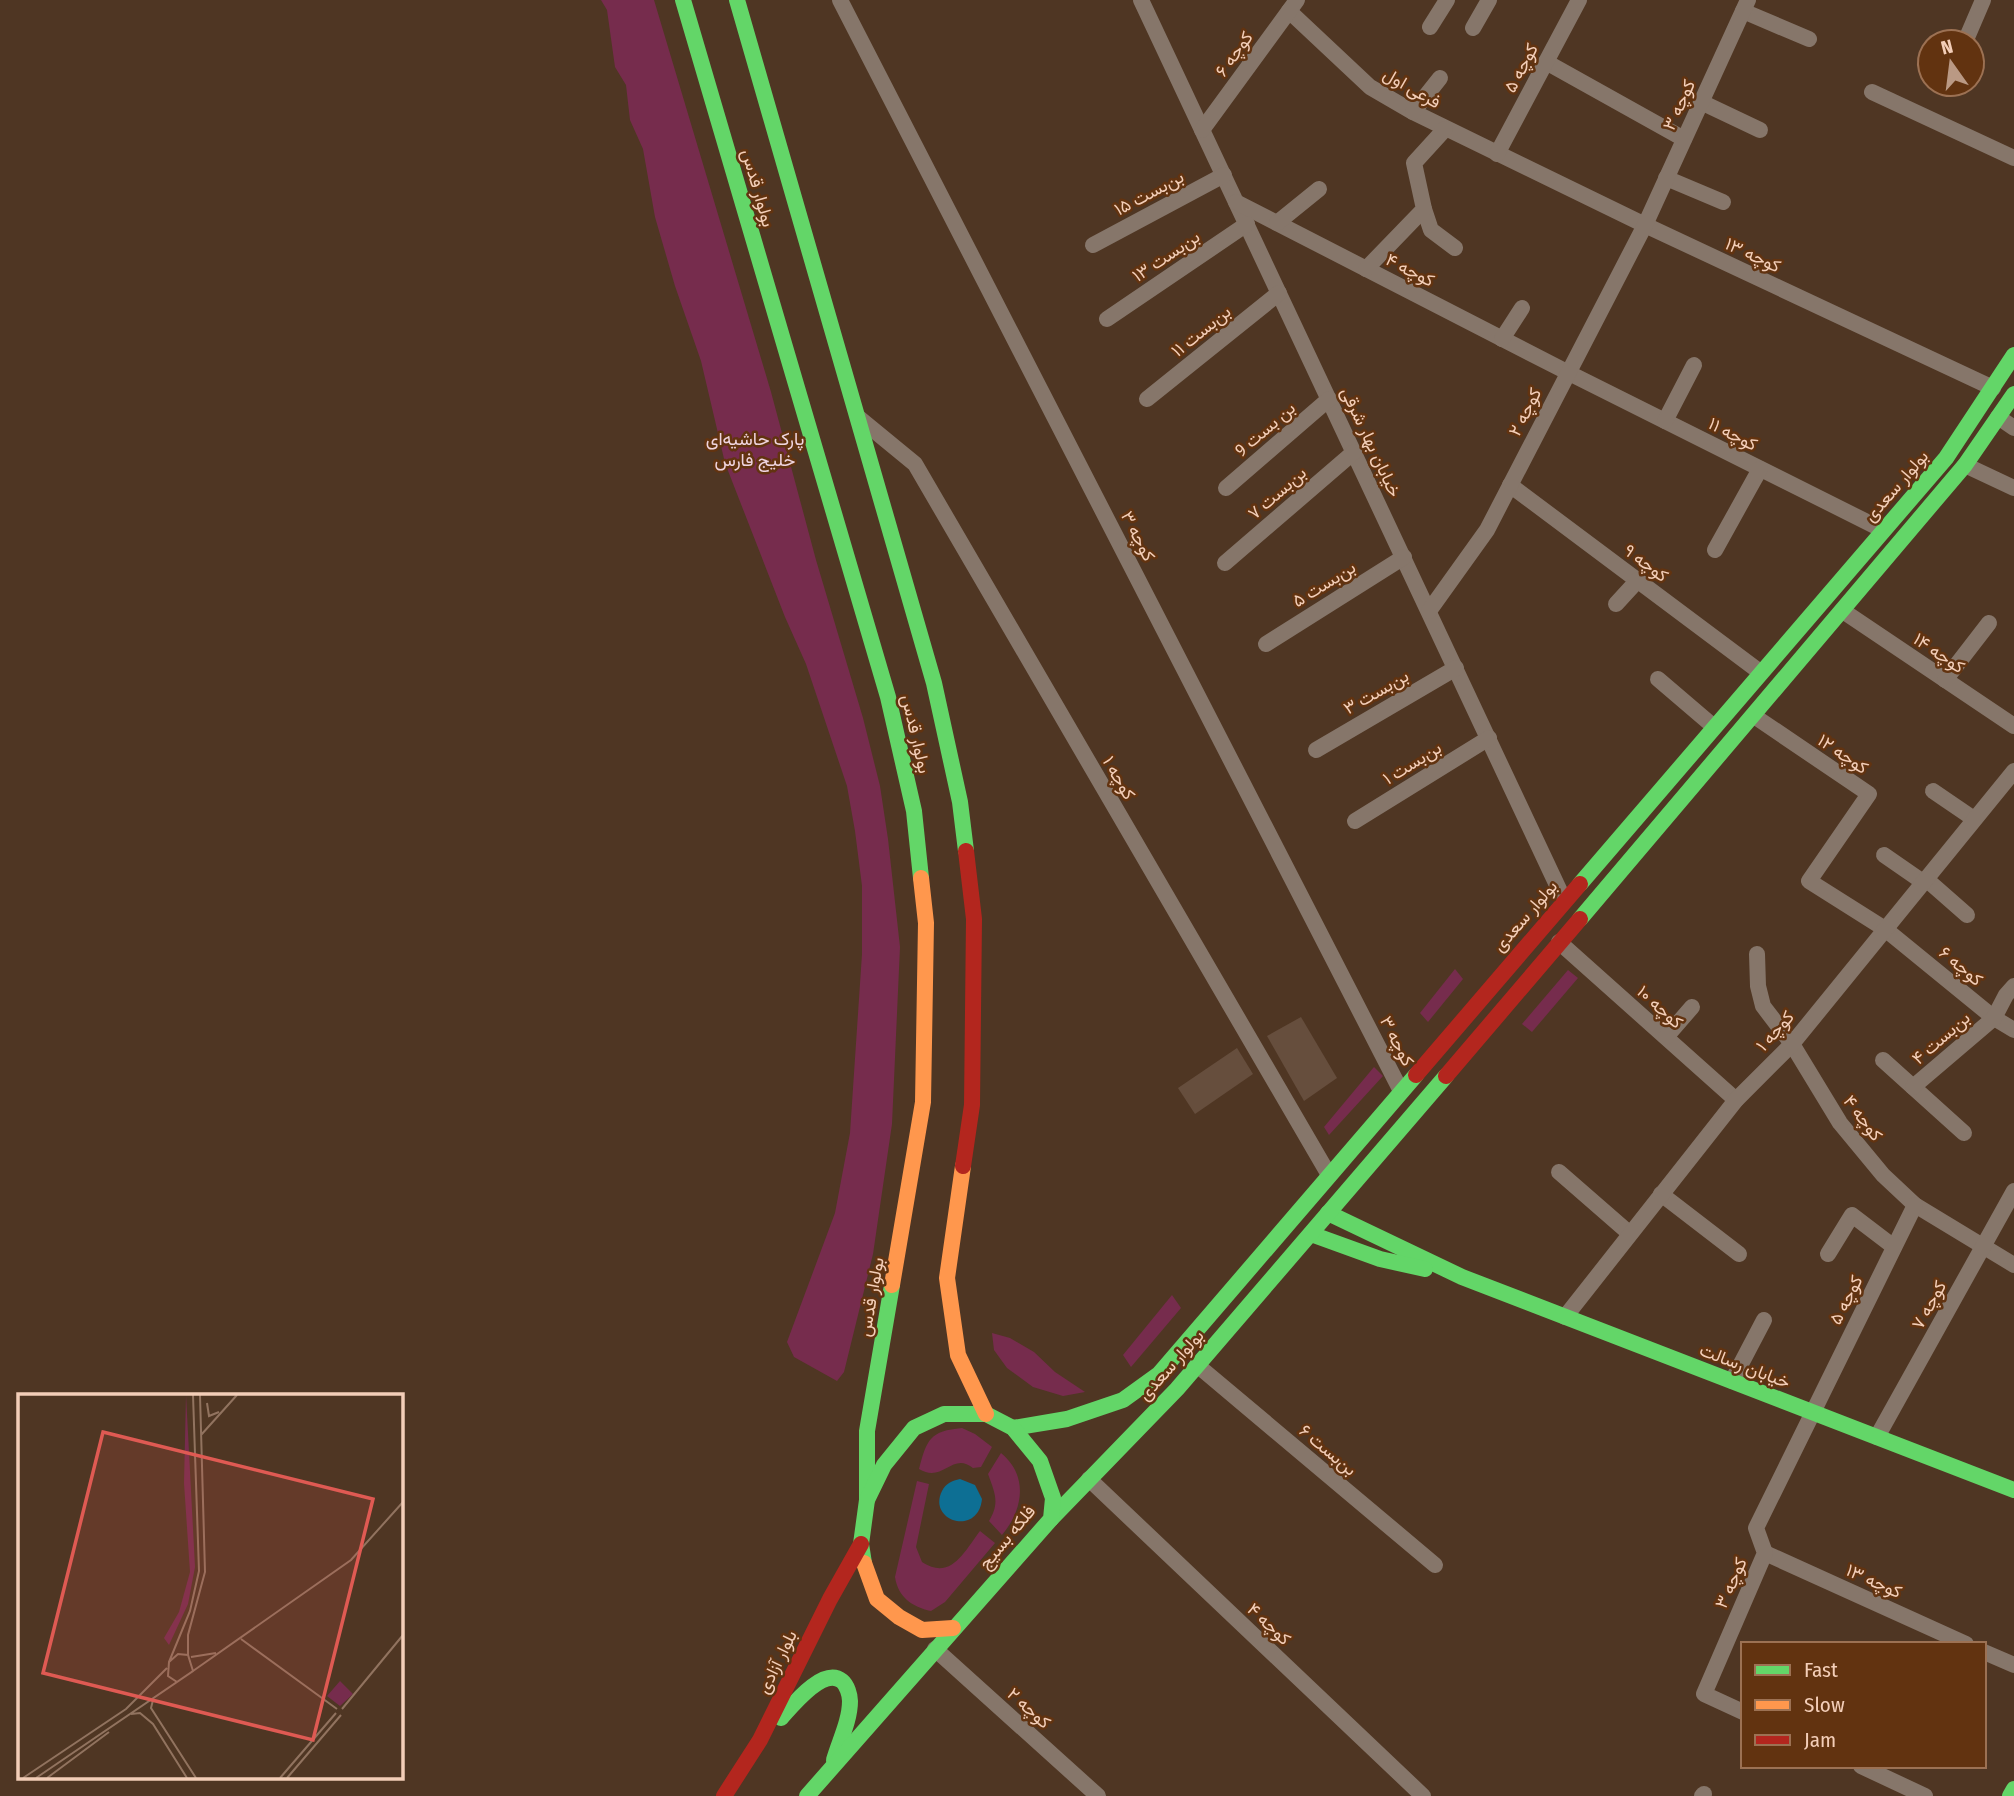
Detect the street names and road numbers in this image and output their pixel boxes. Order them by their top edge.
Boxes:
street label: کوچه ۶ [1210,27,1259,81]
street label: کوچه ۵ [1499,40,1544,97]
street label: فرعی اول [1379,63,1445,113]
street label: کوچه ۳ [1658,76,1701,134]
street label: بولوار قدس [736,146,780,230]
street label: بن‌بست ۱۵ [1110,166,1188,220]
street label: بن‌بست ۱۳ [1128,225,1204,287]
street label: کوچه ۱۳ [1721,233,1784,278]
street label: کوچه ۴ [1381,248,1438,292]
street label: بن‌بست ۱۱ [1167,300,1235,362]
street label: خیابان بهار شرقی [1336,383,1406,501]
street label: کوچه ۲ [1504,384,1547,440]
street label: بن بست 9 [1230,397,1300,461]
street label: کوچه ۱۱ [1704,412,1761,457]
street label: بولوار سعدی [1859,446,1933,526]
street label: بن‌بست ۷ [1243,462,1311,524]
street label: کوچه ۳ [1115,507,1160,565]
street label: کوچه ۹ [1619,539,1673,588]
street label: بن‌بست ۵ [1288,556,1360,612]
street label: کوچه ۱۴ [1909,628,1969,679]
street label: بن‌بست ۳ [1339,665,1413,719]
street label: بولوار قدس [896,692,936,776]
street label: کوچه ۱۲ [1813,729,1872,780]
street label: بن‌بست ۱ [1379,736,1445,790]
street label: کوچه ۱ [1097,752,1140,804]
street label: بولوار سعدی [1488,876,1562,956]
street label: کوچه ۶ [1934,941,1987,991]
street label: کوچه ۱۰ [1632,981,1688,1034]
street label: کوچه ۱ [1751,1006,1800,1056]
street label: بن‌بست ۴ [1907,1007,1975,1069]
street label: کوچه ۳ [1374,1012,1419,1070]
street label: کوچه ۴ [1838,1091,1887,1146]
street label: بولوار قدس [853,1256,889,1338]
street label: کوچه ۵ [1824,1272,1869,1329]
street label: کوچه ۷ [1907,1277,1952,1334]
street label: بولوار سعدی [1133,1325,1209,1405]
street label: خیابان رسالت [1697,1339,1793,1393]
street label: بن‌بست ۶ [1295,1420,1361,1480]
street label: فلکه بسیج [974,1500,1041,1574]
street label: کوچه ۳ [1710,1554,1753,1612]
street label: کوچه ۱۳ [1842,1559,1905,1604]
street label: کوچه ۴ [1242,1598,1295,1650]
street label: بلوار آزادی [752,1627,802,1697]
street label: کوچه ۲ [1002,1683,1055,1734]

